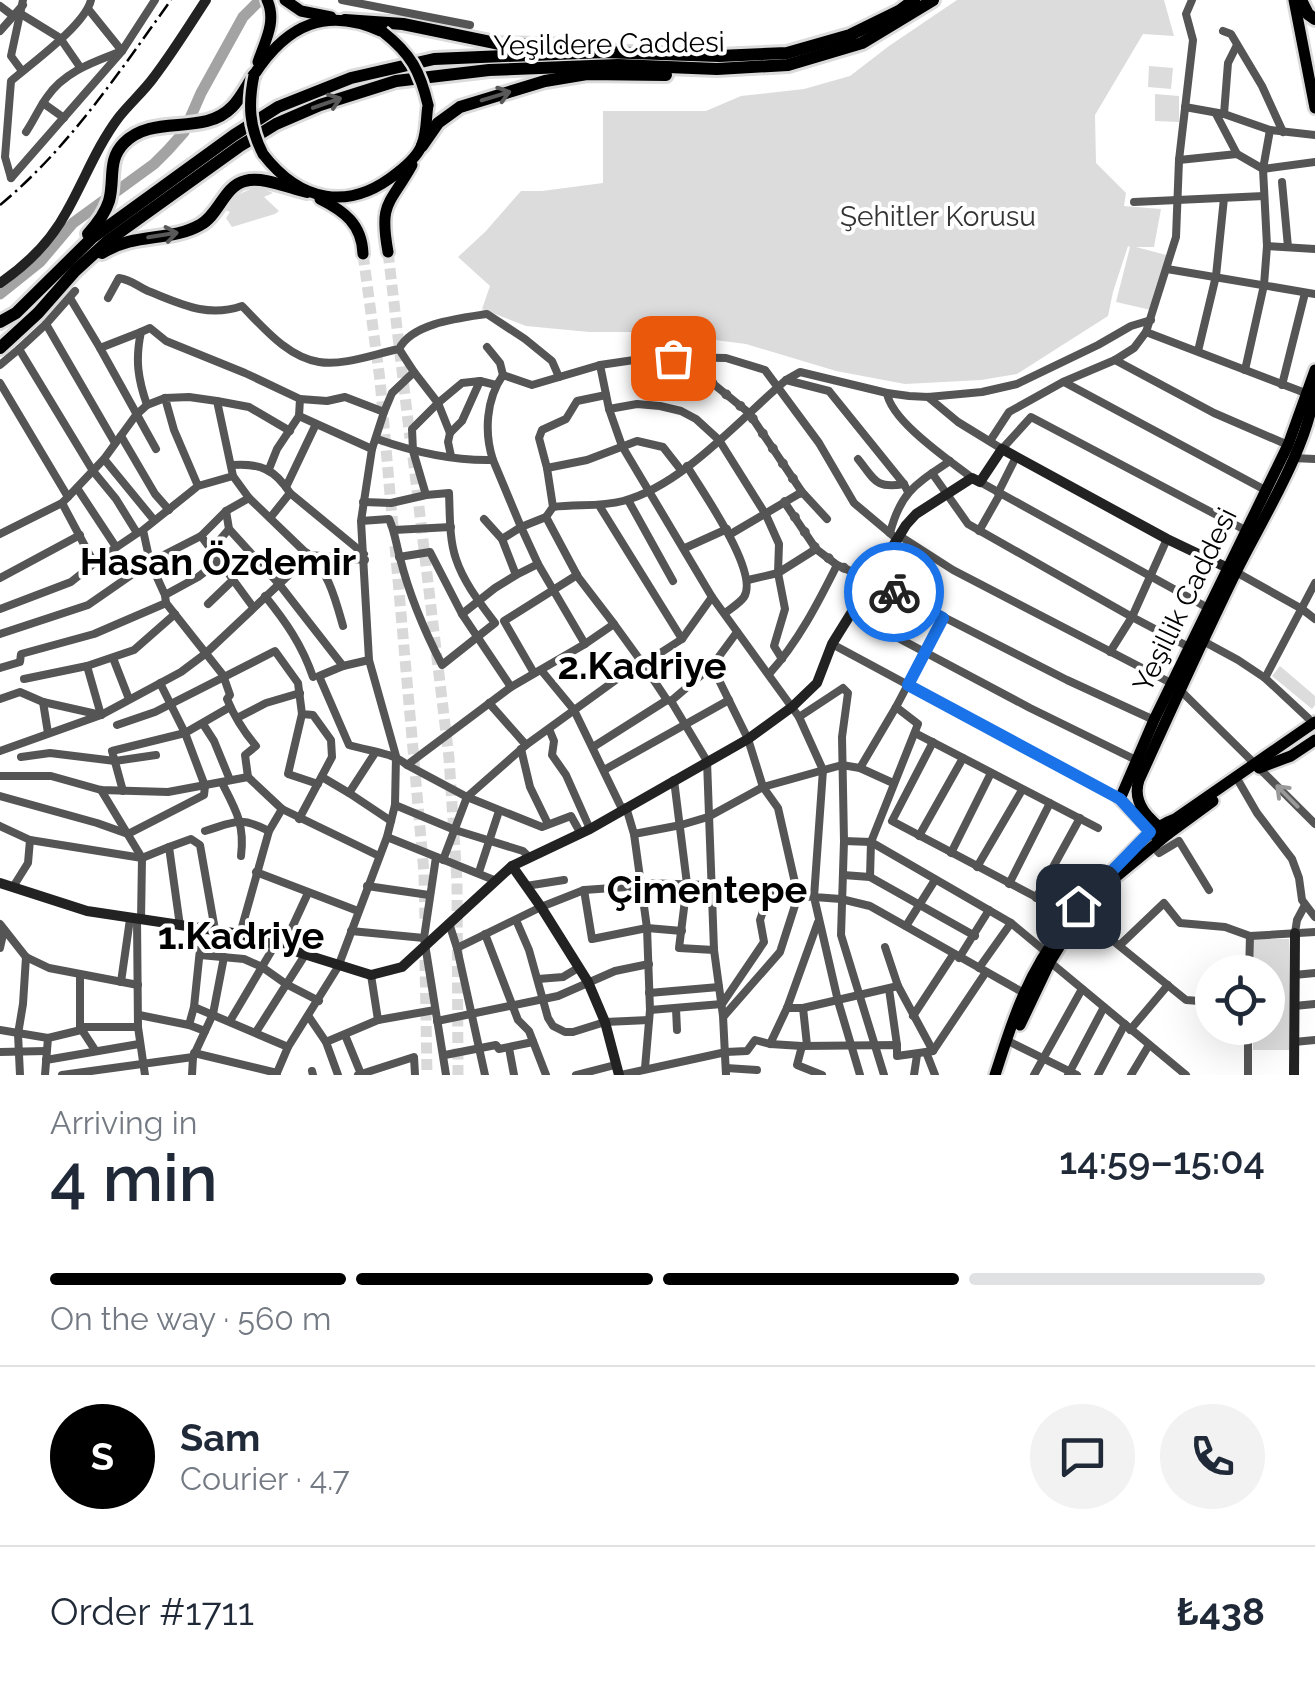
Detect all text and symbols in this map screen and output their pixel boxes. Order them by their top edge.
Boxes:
street label: Yeşildere Caddesi [493,25,725,63]
one-way arrow [480,86,511,104]
one-way arrow [310,93,341,111]
park label: Şehitler Korusu [840,200,1036,233]
one-way arrow [146,225,179,244]
pin [631,316,716,401]
icon: bag [646,331,701,386]
street label: Yeşillik Caddesi [1126,503,1244,697]
district label: Hasan Özdemir [80,539,357,584]
courier [844,542,944,642]
icon: bike [867,565,922,620]
district label: 2.Kadriye [558,643,726,688]
one-way arrow [1275,784,1300,809]
pin [1036,864,1121,949]
district label: Çimentepe [607,867,807,912]
icon: home [1051,879,1106,934]
district label: 1.Kadriye [158,913,324,958]
map controls [1195,955,1285,1045]
button: locate [1195,955,1285,1045]
text: Arriving in [50,1104,197,1141]
text: 14:59–15:04 [1059,1138,1265,1183]
text: 4 min [50,1140,218,1216]
text: On the way · 560 m [50,1300,331,1337]
button: chat [1030,1404,1135,1509]
button: phone [1160,1404,1265,1509]
text: Sam [180,1415,260,1460]
text: S [91,1434,114,1479]
text: Courier · 4.7 [180,1460,350,1497]
text: Order #1711 [50,1589,254,1634]
text: ₺438 [1177,1589,1265,1634]

